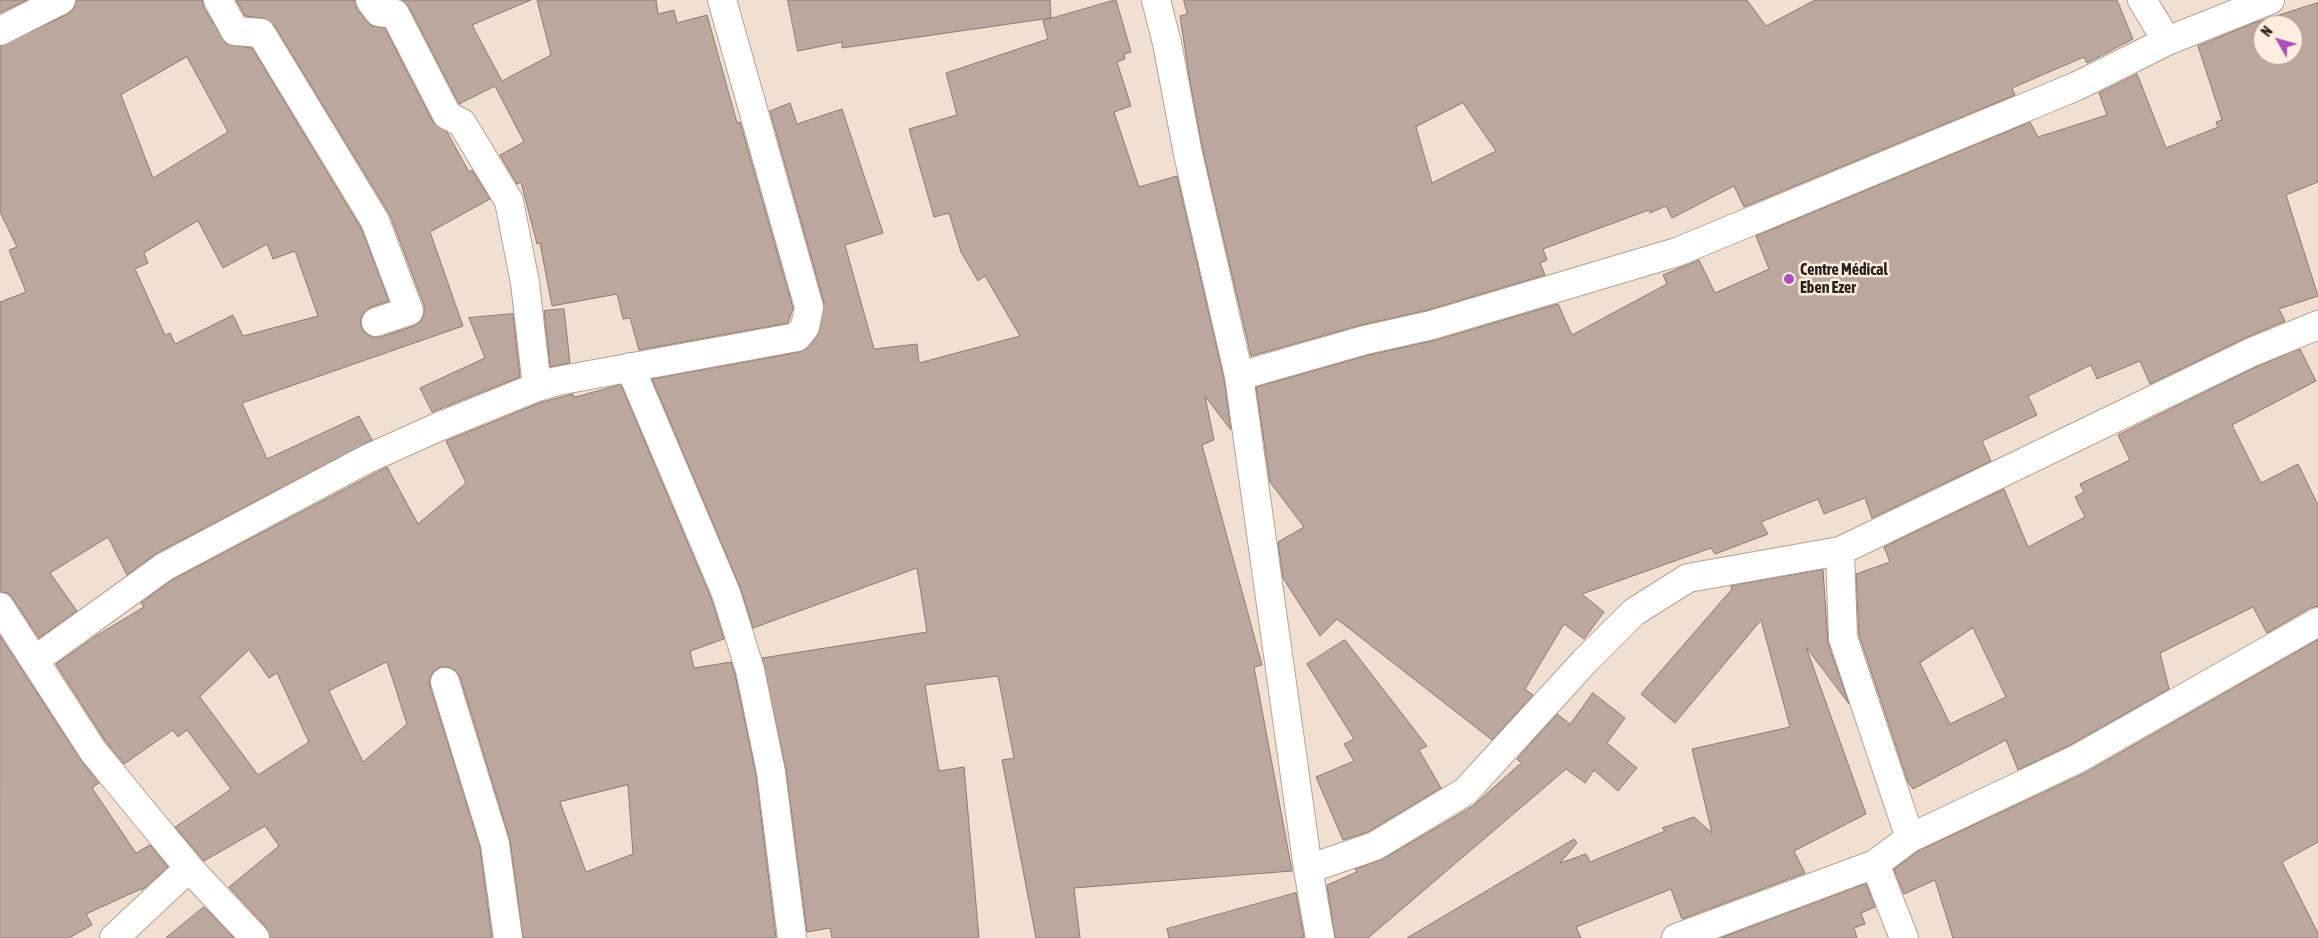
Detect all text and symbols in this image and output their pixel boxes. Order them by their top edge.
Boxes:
north arrow [2253,15,2303,65]
text: N [2258,23,2276,40]
place label: Centre Médical Eben Ezer [1800,260,1888,298]
marker: Centre Médical Eben Ezer [1782,272,1796,286]

